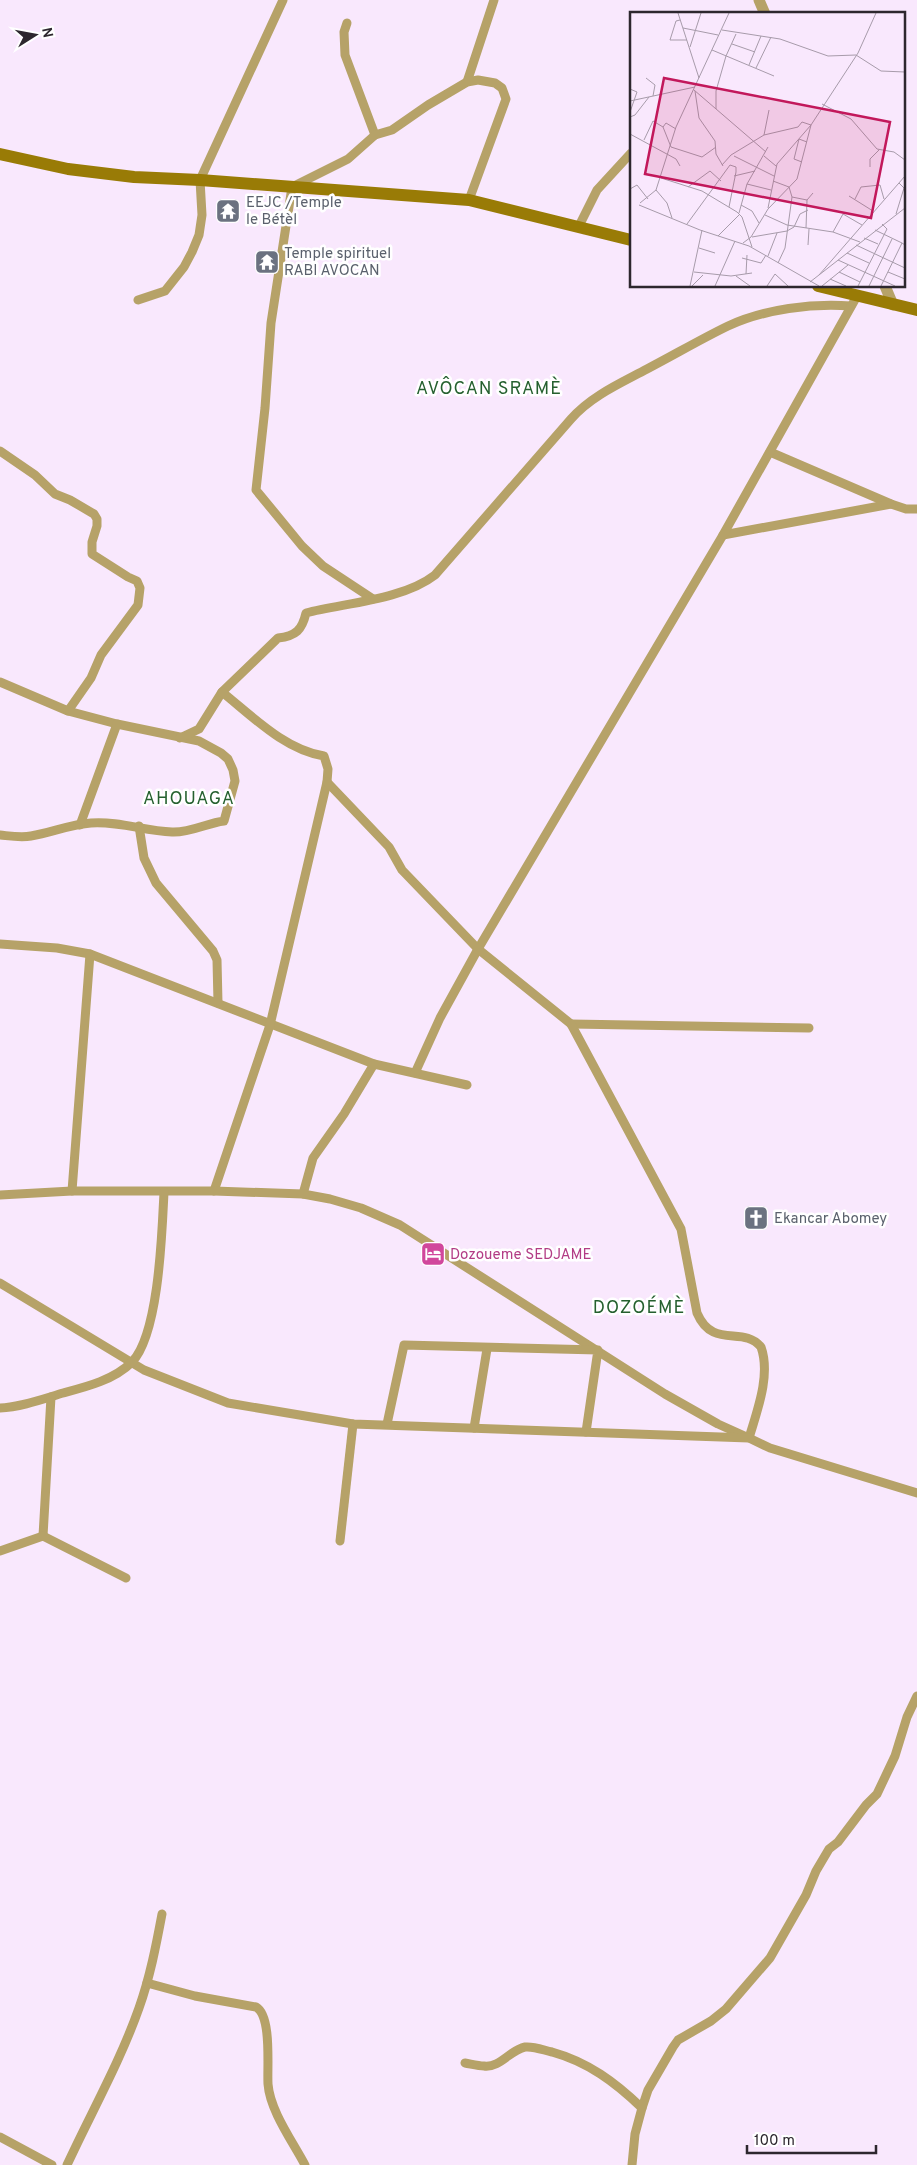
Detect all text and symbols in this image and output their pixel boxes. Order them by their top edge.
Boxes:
north arrow [10,10,60,60]
inset map [630,12,904,288]
text: N [37,26,56,39]
place label: EEJC /Temple le Bétèl [246,194,342,230]
temple icon: EEJC /Temple le Bétèl [215,198,241,224]
place label: Temple spirituel RABI AVOCAN [284,245,391,281]
temple icon: Temple spirituel RABI AVOCAN [254,249,280,275]
district label: AVÔCAN SRAMÈ [416,376,562,401]
district label: AHOUAGA [143,788,235,811]
church icon: Ekancar Abomey [743,1205,769,1231]
place label: Ekancar Abomey [774,1210,887,1229]
hotel icon: Dozoueme SEDJAME [420,1241,446,1267]
place label: Dozoueme SEDJAME [450,1246,591,1265]
district label: DOZOÉMÈ [593,1295,685,1320]
scale bar [747,2122,876,2154]
text: 100 m [754,2132,795,2151]

